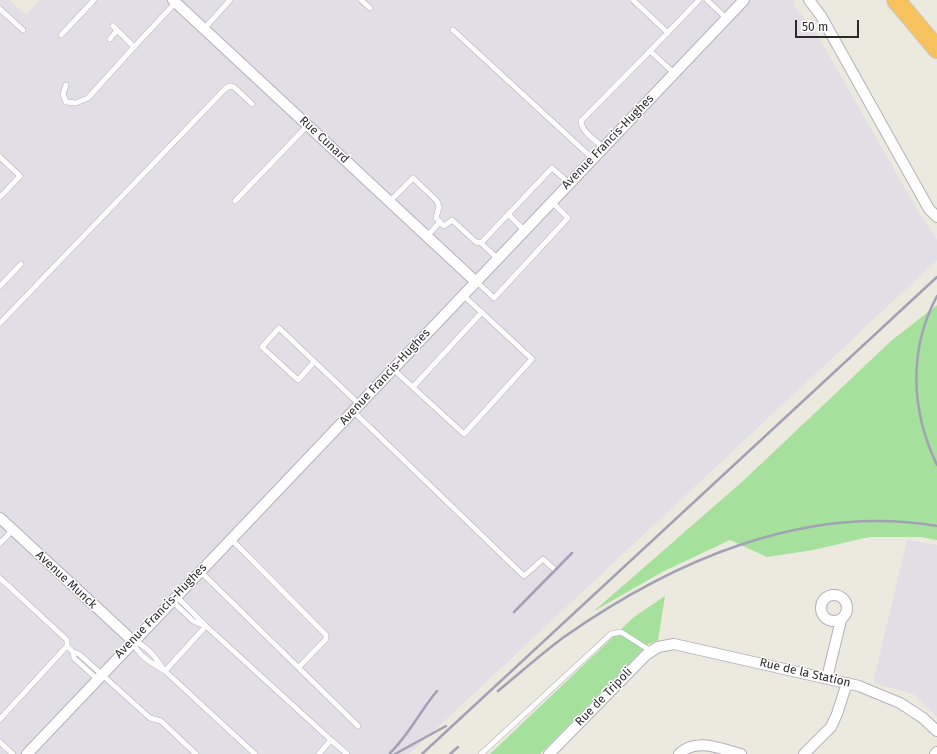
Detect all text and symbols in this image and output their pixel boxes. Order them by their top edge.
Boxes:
scale bar [797,12,861,38]
text: 50 m [802,20,828,34]
street label: Avenue Francis-Hughes [559,92,657,192]
street label: Rue Cunard [296,113,352,167]
street label: Avenue Francis-Hughes [337,326,433,428]
street label: Avenue Munck [32,548,100,612]
street label: Avenue Francis-Hughes [112,561,210,661]
street label: Rue de la Station [758,656,852,690]
street label: Rue de Tripoli [573,665,635,729]

